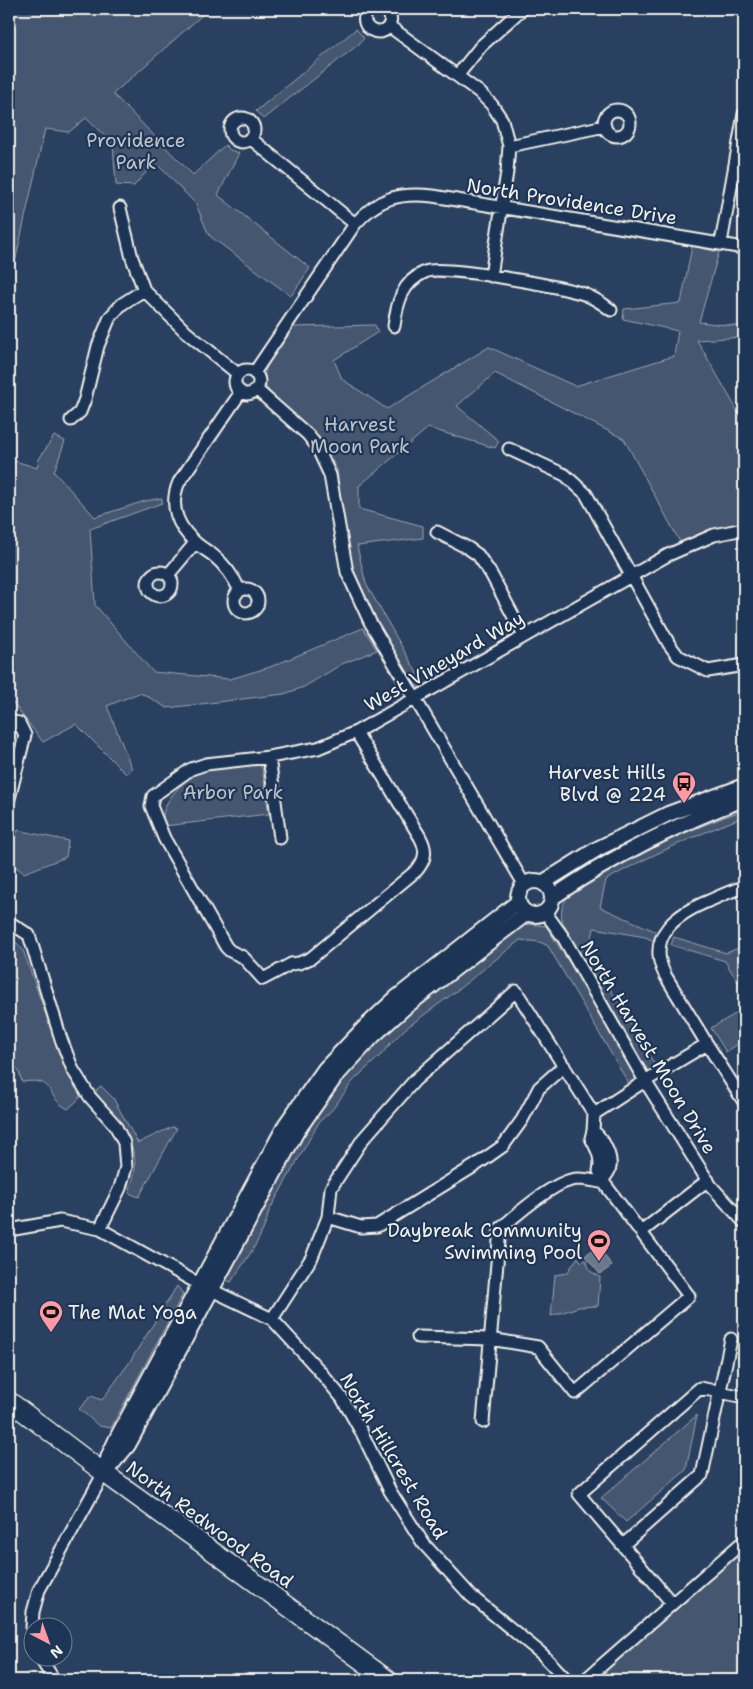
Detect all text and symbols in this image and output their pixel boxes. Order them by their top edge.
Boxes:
park label: Providence Park [86,128,186,175]
street label: North Providence Drive [465,173,679,230]
park label: Harvest Moon Park [310,412,410,459]
street label: West Vineyard Way [360,605,529,717]
place label: Harvest Hills Blvd @ 224 [548,760,666,807]
bus stop icon: Harvest Hills Blvd @ 224 [671,770,697,804]
park label: Arbor Park [183,780,283,805]
street label: North Harvest Moon Drive [575,936,722,1158]
place label: Daybreak Community Swimming Pool [387,1218,582,1265]
sports icon: Daybreak Community Swimming Pool [586,1228,612,1262]
sports icon: The Mat Yoga [38,1299,64,1333]
place label: The Mat Yoga [68,1300,197,1325]
street label: North Hillcrest Road [334,1369,453,1544]
street label: North Redwood Road [121,1455,298,1594]
north arrow [22,1616,72,1666]
text: N [46,1641,67,1662]

